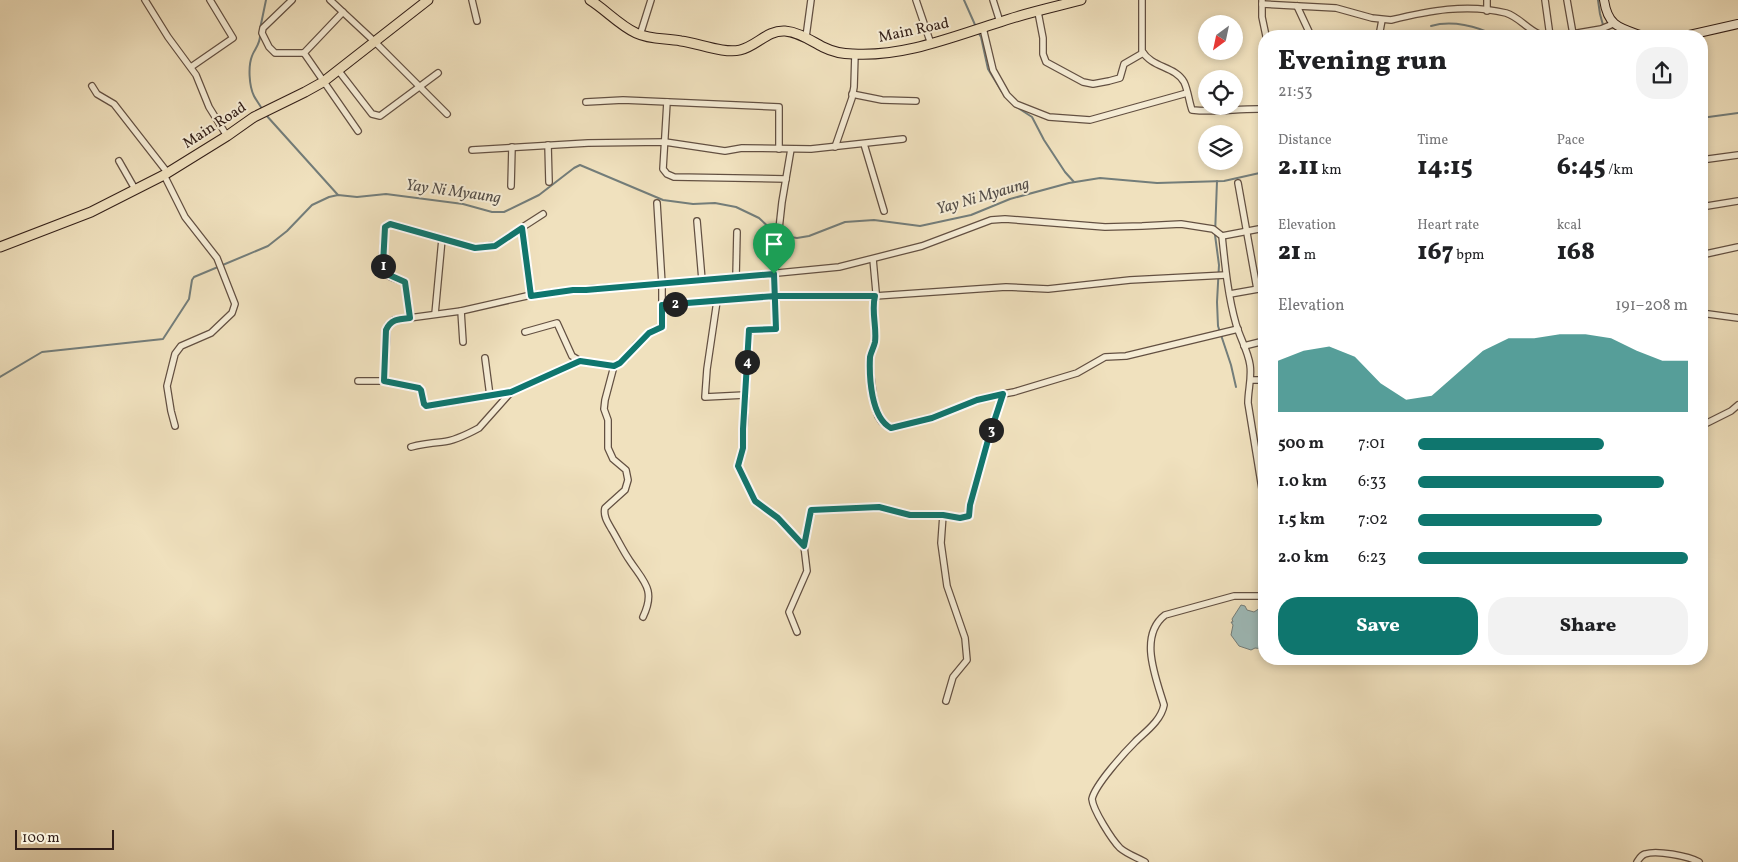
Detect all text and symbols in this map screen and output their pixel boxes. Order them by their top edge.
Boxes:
street label: Main Road [877,13,951,49]
north arrow [1198,15,1242,60]
map controls [1198,15,1243,170]
text: Evening run [1278,42,1447,81]
button: share [1636,47,1688,99]
button: locate [1198,70,1243,115]
text: 21:53 [1278,81,1312,103]
street label: Main Road [179,98,251,154]
button: layers [1198,125,1243,170]
text: Distance [1278,131,1332,150]
text: Time [1417,131,1448,150]
text: Pace [1557,131,1585,150]
text: 2.11 [1278,150,1319,185]
text: 14:15 [1417,150,1472,185]
text: 6:45 [1557,150,1605,185]
text: km [1319,161,1342,180]
text: /km [1605,161,1633,180]
water label: Yay Ni Myaung [934,173,1032,221]
water label: Yay Ni Myaung [404,174,502,210]
text: Elevation [1278,216,1336,235]
text: Heart rate [1417,216,1479,235]
text: kcal [1557,216,1582,235]
pin [753,223,795,274]
icon: arrive [760,230,788,258]
text: 21 [1278,235,1301,270]
text: 167 [1417,235,1454,270]
text: 168 [1557,235,1595,270]
text: m [1301,246,1316,265]
text: bpm [1454,246,1484,265]
pin: 1 [370,254,396,278]
text: 1 [381,257,386,276]
pin: 2 [662,292,688,316]
text: 2 [672,295,679,314]
text: Elevation [1278,295,1345,317]
text: 191–208 m [1615,295,1688,317]
pin: 4 [734,350,760,374]
text: 4 [743,353,752,372]
pin: 3 [978,418,1004,442]
text: 3 [988,421,995,440]
text: 500 m [1278,433,1324,455]
text: 7:01 [1358,433,1385,455]
text: 1.0 km [1278,471,1327,493]
text: 6:33 [1358,471,1386,493]
text: 1.5 km [1278,509,1325,531]
text: 7:02 [1358,509,1388,531]
text: 2.0 km [1278,547,1329,569]
text: 6:23 [1358,547,1386,569]
button: Save [1278,597,1478,655]
button: Share [1488,597,1688,655]
scale bar [15,827,114,850]
text: 100 m [22,829,60,848]

